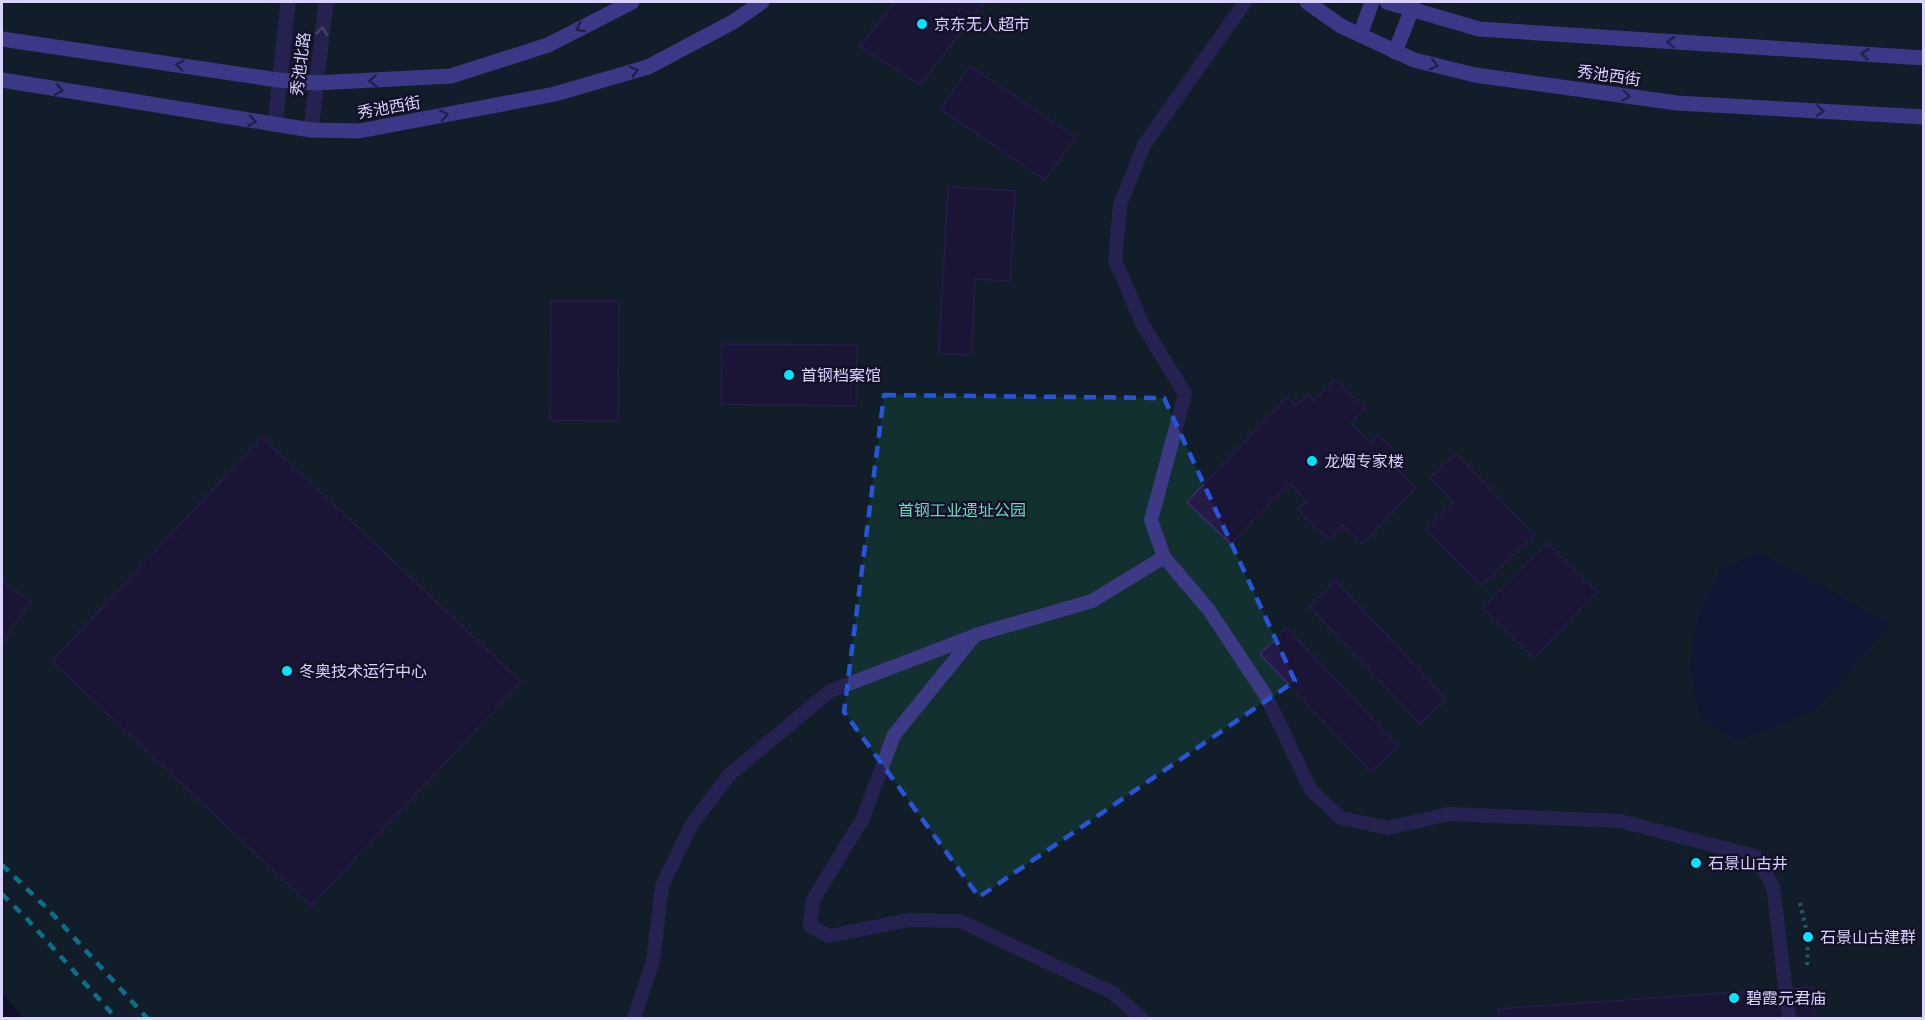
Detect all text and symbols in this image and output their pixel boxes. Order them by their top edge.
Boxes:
place label: 京东无人超市 [934,15,1030,33]
marker: 京东无人超市 [915,17,929,31]
one-way arrow [576,21,587,32]
one-way arrow [316,26,328,35]
street label: 秀池北路 [287,31,313,97]
one-way arrow [1666,35,1675,48]
one-way arrow [1861,48,1870,61]
one-way arrow [1428,57,1438,70]
one-way arrow [175,60,184,72]
street label: 秀池西街 [1576,62,1642,88]
one-way arrow [629,66,639,79]
one-way arrow [369,75,378,88]
one-way arrow [55,83,64,95]
one-way arrow [1621,89,1631,101]
street label: 秀池西街 [356,93,422,121]
one-way arrow [1816,104,1825,117]
one-way arrow [439,109,449,122]
one-way arrow [246,114,256,127]
place label: 首钢档案馆 [801,366,881,384]
marker: 首钢档案馆 [782,368,796,382]
place label: 龙烟专家楼 [1324,452,1404,470]
marker: 龙烟专家楼 [1305,454,1319,468]
park label: 首钢工业遗址公园 [898,501,1026,519]
place label: 冬奥技术运行中心 [299,662,427,680]
marker: 冬奥技术运行中心 [280,664,294,678]
place label: 石景山古井 [1708,854,1788,872]
marker: 石景山古井 [1689,856,1703,870]
place label: 石景山古建群 [1820,928,1916,946]
marker: 石景山古建群 [1801,930,1815,944]
place label: 碧霞元君庙 [1746,989,1826,1007]
marker: 碧霞元君庙 [1727,991,1741,1005]

